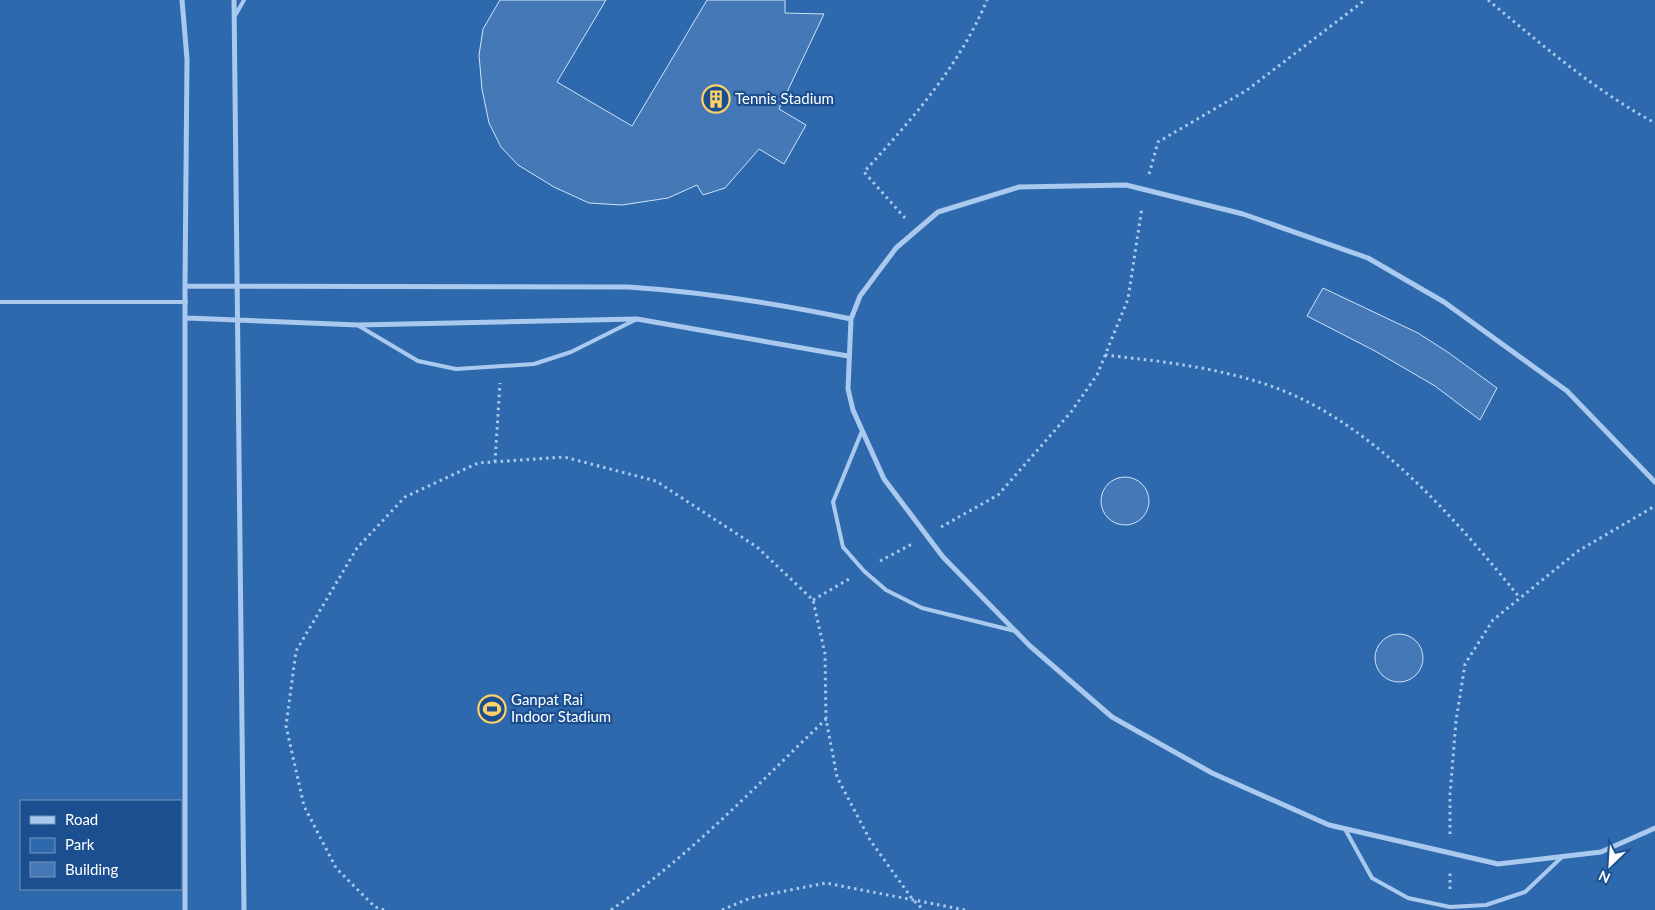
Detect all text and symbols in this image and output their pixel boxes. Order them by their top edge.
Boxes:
building icon: Tennis Stadium [701,84,731,114]
place label: Tennis Stadium [735,89,834,107]
place label: Ganpat Rai Indoor Stadium [511,690,611,725]
sports icon: Ganpat Rai Indoor Stadium [477,694,507,724]
legend [20,800,182,890]
text: Road [65,810,98,828]
text: Park [65,835,95,853]
north arrow [1585,840,1635,890]
text: Building [65,860,118,878]
text: N [1596,867,1613,887]

